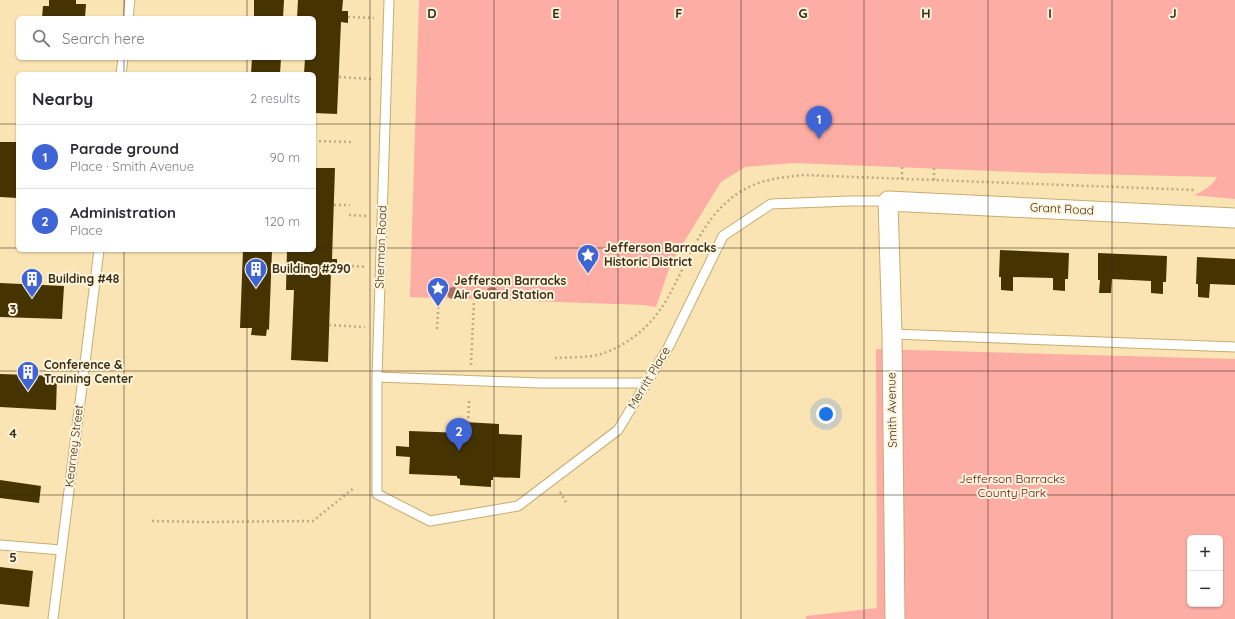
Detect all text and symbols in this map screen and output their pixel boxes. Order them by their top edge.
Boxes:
text: D [427,5,437,21]
text: E [552,5,560,21]
text: F [675,5,683,21]
text: G [798,5,808,21]
text: H [921,5,931,21]
text: I [1048,5,1052,21]
text: J [1169,5,1177,21]
search box [16,16,316,60]
icon: search [30,27,52,49]
text: Search here [62,29,145,48]
text: Nearby [32,88,93,109]
text: 2 results [250,90,300,106]
pin: 1 [806,106,832,139]
text: Parade ground [70,139,179,158]
text: 1 [42,149,48,165]
text: 90 m [270,149,300,165]
text: Place · Smith Avenue [70,158,194,174]
street label: Grant Road [1030,199,1094,218]
text: Administration [70,203,176,222]
street label: Sherman Road [372,205,389,289]
text: 2 [41,213,49,229]
text: 120 m [265,213,300,229]
text: Place [70,222,103,238]
place label: Jefferson Barracks Historic District [604,240,716,269]
place icon: Jefferson Barracks Historic District [575,242,601,275]
building icon: Building #290 [243,256,269,289]
place label: Building #290 [272,261,351,276]
building icon: Building #48 [19,266,45,299]
place label: Building #48 [48,271,120,286]
place label: Jefferson Barracks Air Guard Station [454,273,566,302]
place icon: Jefferson Barracks Air Guard Station [425,275,451,308]
text: 3 [10,301,17,317]
street label: Merritt Place [624,344,673,412]
place label: Conference & Training Center [44,357,133,386]
building icon: Conference & Training Center [15,359,41,392]
street label: Smith Avenue [883,372,900,448]
street label: Kearney Street [61,404,86,488]
your location [816,404,836,424]
pin: 2 [446,418,472,451]
text: 4 [9,425,17,441]
park label: Jefferson Barracks County Park [959,471,1066,500]
map controls [1187,535,1223,607]
button: + [1187,535,1223,571]
text: 5 [9,549,17,565]
button: − [1187,571,1223,607]

